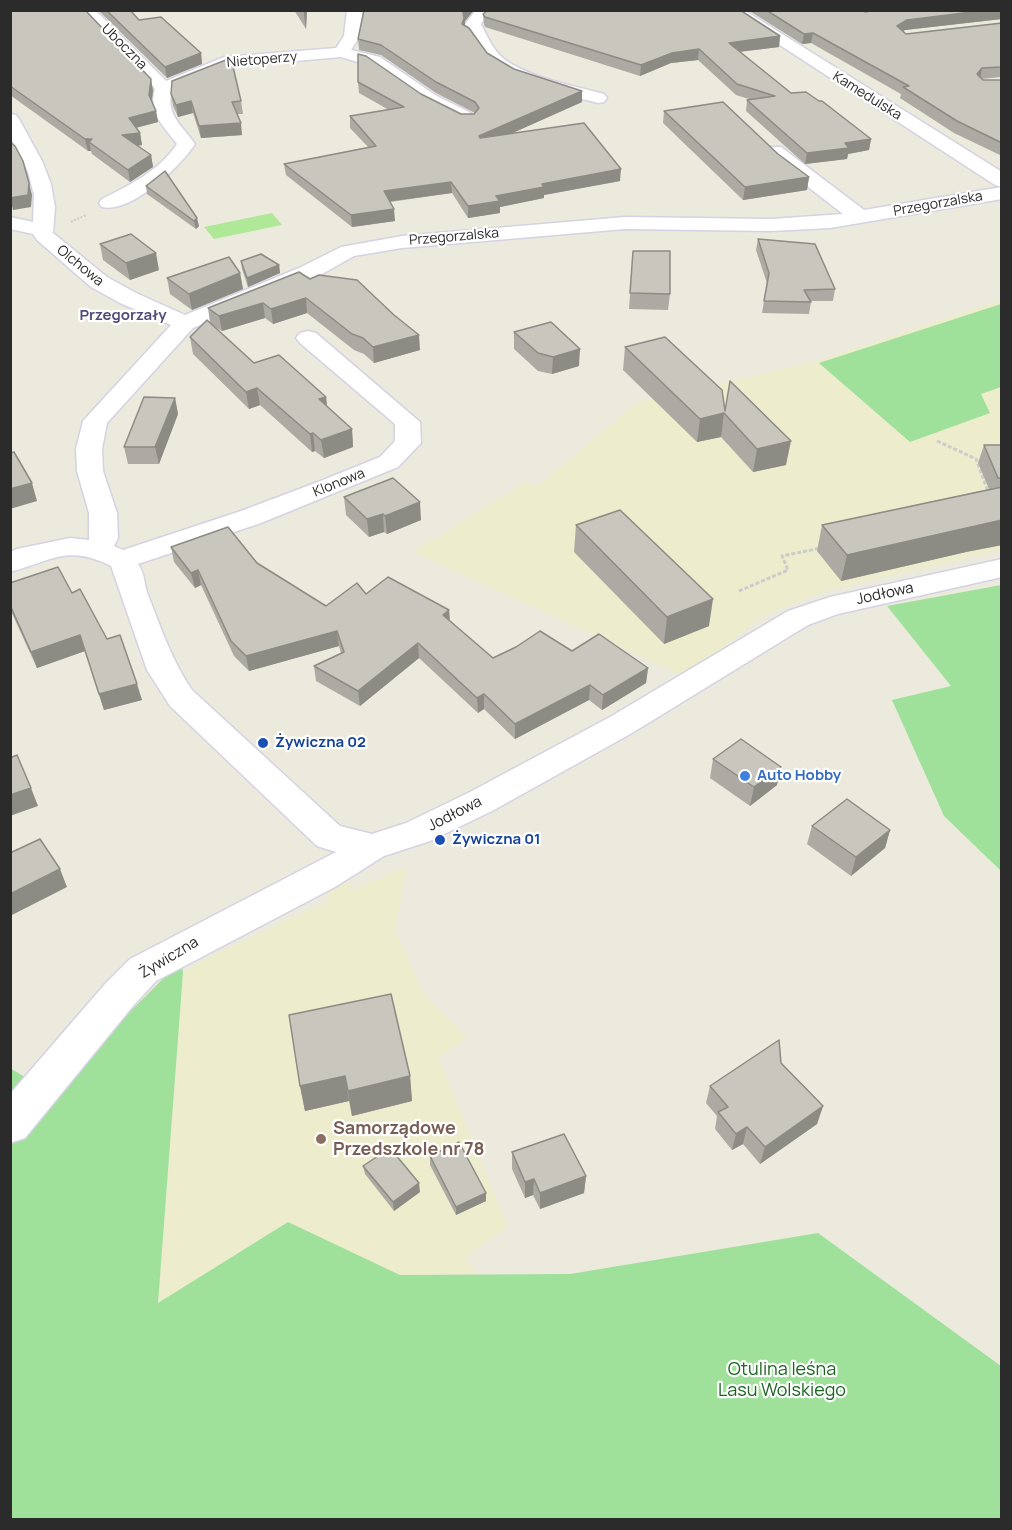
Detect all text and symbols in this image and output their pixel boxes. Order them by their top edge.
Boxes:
street label: Uboczna [98,21,150,73]
street label: Nietoperzy [226,49,298,71]
street label: Kamedulska [829,68,905,124]
street label: Przegorzalska [892,188,984,220]
street label: Przegorzalska [408,225,500,249]
street label: Olchowa [53,242,107,290]
district label: Przegorzały [79,307,167,325]
street label: Klonowa [311,465,367,501]
street label: Jodłowa [855,579,915,609]
place label: Żywiczna 02 [275,734,366,752]
marker: Żywiczna 02 [256,736,270,750]
place label: Auto Hobby [757,767,841,785]
marker: Auto Hobby [738,769,752,783]
street label: Jodłowa [425,793,485,835]
place label: Żywiczna 01 [452,831,541,849]
marker: Żywiczna 01 [433,833,447,847]
street label: Żywiczna [136,933,202,983]
place label: Samorządowe Przedszkole nr 78 [333,1118,485,1160]
marker: Samorządowe Przedszkole nr 78 [314,1132,328,1146]
park label: Otulina leśna Lasu Wolskiego [718,1359,846,1402]

